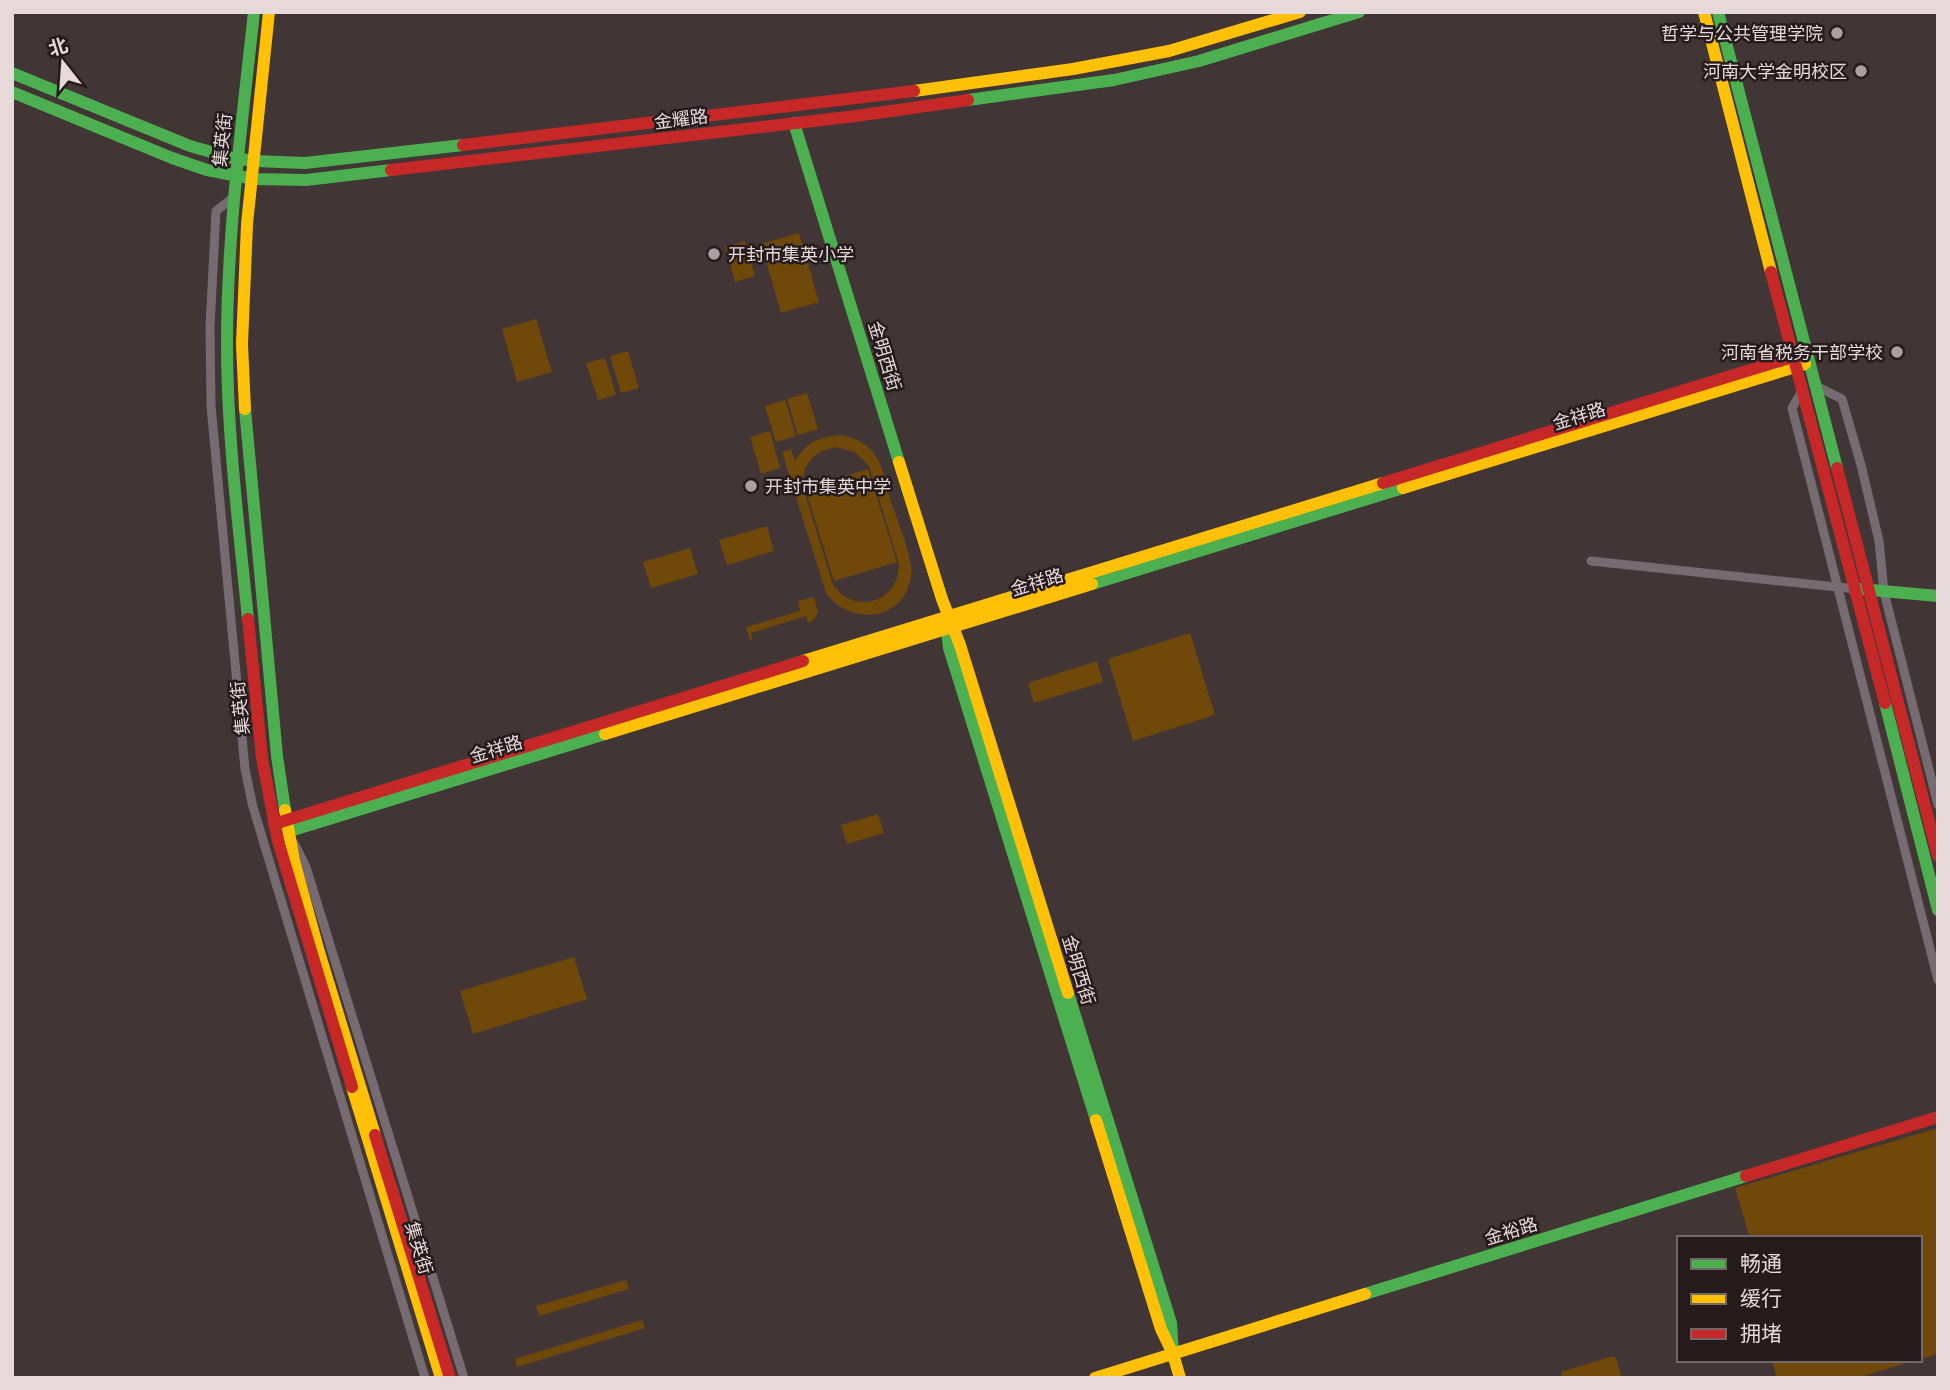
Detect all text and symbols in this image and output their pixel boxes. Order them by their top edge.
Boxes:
place label: 哲学与公共管理学院 [1661,23,1823,44]
marker: 哲学与公共管理学院 [1829,25,1845,41]
north arrow [28,28,98,98]
text: 北 [46,33,70,60]
place label: 河南大学金明校区 [1703,61,1847,82]
marker: 河南大学金明校区 [1853,63,1869,79]
street label: 金耀路 [653,105,709,133]
street label: 集英街 [209,112,235,168]
place label: 开封市集英小学 [728,244,854,265]
marker: 开封市集英小学 [706,246,722,262]
street label: 金明西街 [864,319,906,393]
place label: 河南省税务干部学校 [1721,342,1883,363]
marker: 河南省税务干部学校 [1889,344,1905,360]
street label: 金祥路 [1550,398,1608,434]
place label: 开封市集英中学 [765,476,891,497]
marker: 开封市集英中学 [743,478,759,494]
street label: 金祥路 [1008,564,1066,600]
street label: 集英街 [227,680,253,736]
street label: 金祥路 [467,731,525,767]
street label: 金明西街 [1058,933,1100,1007]
street label: 金裕路 [1482,1213,1540,1249]
street label: 集英街 [401,1219,437,1277]
legend [1677,1236,1922,1362]
text: 畅通 [1740,1251,1782,1276]
text: 缓行 [1740,1286,1782,1311]
text: 拥堵 [1740,1321,1782,1346]

